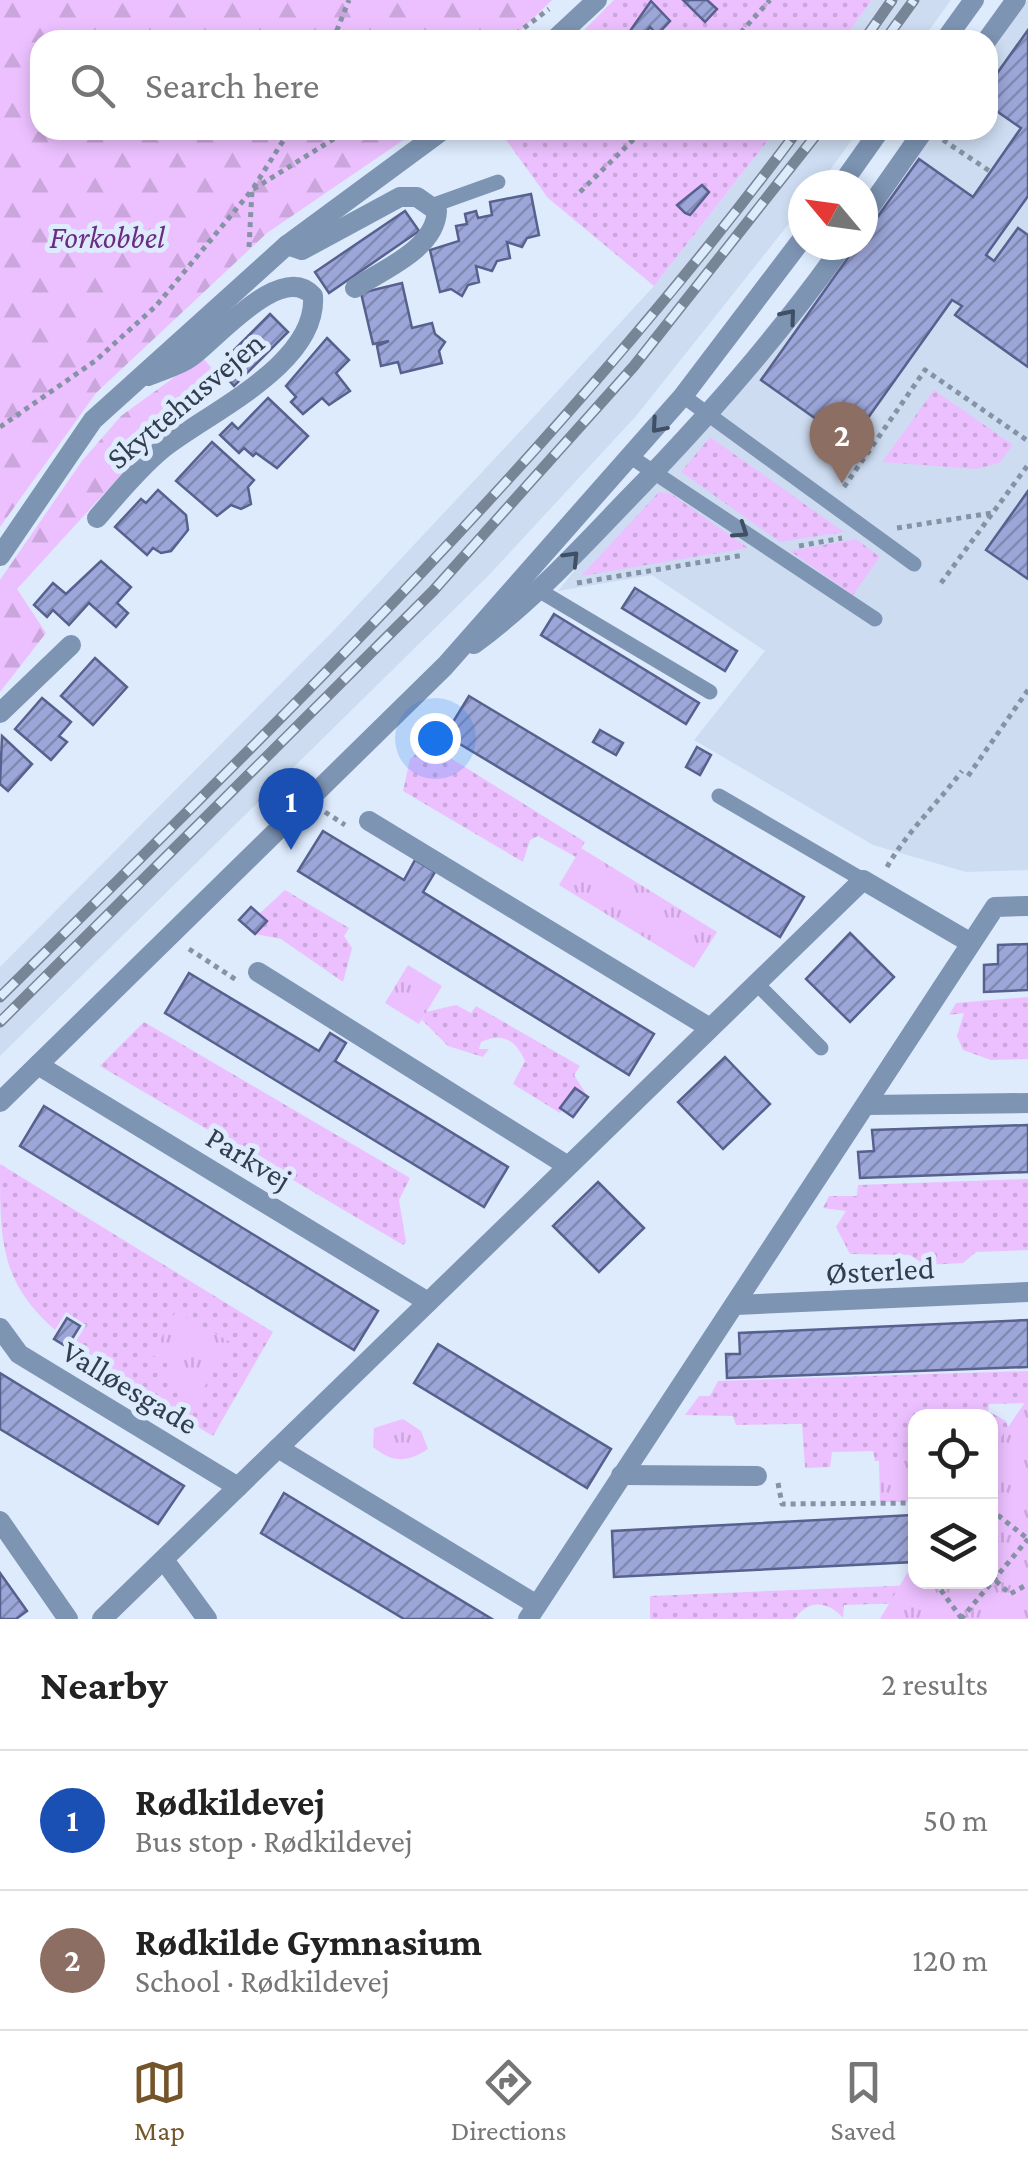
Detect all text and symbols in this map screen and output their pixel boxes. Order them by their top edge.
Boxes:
search box [30,30,998,140]
icon: search [65,58,120,113]
text: Search here [145,64,319,106]
north arrow [788,170,878,260]
park label: Forkobbel [49,219,166,255]
one-way arrow [777,310,795,328]
street label: Skyttehusvejen [99,324,271,476]
pin: 2 [810,402,874,484]
one-way arrow [651,414,669,432]
one-way arrow [729,519,748,537]
one-way arrow [560,551,578,569]
your location [410,713,461,764]
pin: 1 [258,768,324,850]
street label: Parkvej [200,1119,298,1197]
street label: Østerled [825,1249,935,1291]
street label: Valløesgade [56,1332,204,1442]
map controls [908,1409,998,1589]
button: locate [908,1409,998,1499]
button: layers [908,1499,998,1589]
text: Nearby [40,1661,168,1708]
text: 2 results [881,1666,988,1702]
text: Rødkildevej [135,1781,325,1823]
text: 1 [67,1802,78,1838]
text: 50 m [923,1802,988,1838]
text: Bus stop · Rødkildevej [135,1823,413,1859]
text: Rødkilde Gymnasium [135,1921,482,1963]
text: 2 [64,1942,81,1978]
text: 120 m [912,1942,988,1978]
text: School · Rødkildevej [135,1963,390,1999]
tab: Map [132,2055,187,2146]
tab: Directions [451,2055,567,2146]
tab: Saved [830,2055,896,2146]

